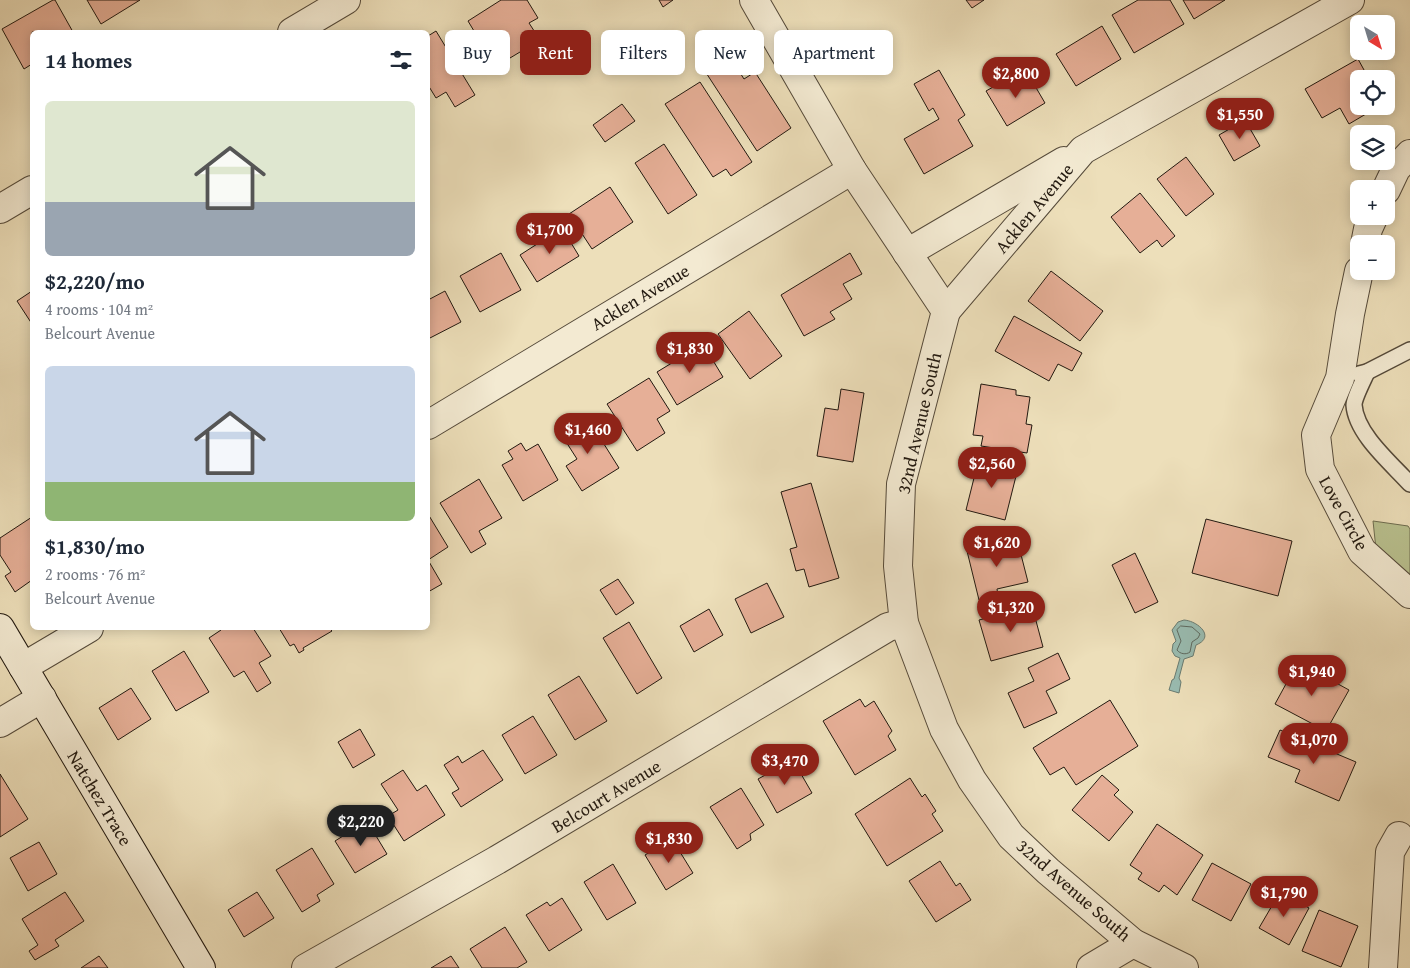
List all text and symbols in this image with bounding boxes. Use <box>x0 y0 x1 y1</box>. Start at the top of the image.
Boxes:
north arrow <box>1350 15 1395 60</box>
map controls <box>1350 15 1395 280</box>
chip: Buy <box>445 30 510 75</box>
chip: Rent <box>520 30 591 75</box>
chip: Filters <box>601 30 685 75</box>
chip: New <box>695 30 764 75</box>
chip: Apartment <box>774 30 893 75</box>
text: 14 homes <box>45 45 132 76</box>
icon: filters <box>387 46 415 74</box>
pin: $2,800 <box>975 56 1057 99</box>
text: $2,800 <box>993 61 1039 85</box>
button: locate <box>1350 70 1395 115</box>
pin: $1,550 <box>1199 98 1281 140</box>
text: $1,550 <box>1217 102 1263 126</box>
button: layers <box>1350 125 1395 170</box>
icon: home <box>185 133 275 223</box>
street label: Acklen Avenue <box>988 157 1080 259</box>
button: + <box>1350 180 1395 225</box>
pin: $1,700 <box>509 212 591 255</box>
text: $1,700 <box>527 217 573 241</box>
button: − <box>1350 235 1395 280</box>
street label: Acklen Avenue <box>586 257 694 337</box>
text: $2,220/mo <box>45 266 145 297</box>
text: 4 rooms · 104 m² <box>45 297 153 321</box>
text: Belcourt Avenue <box>45 321 155 345</box>
pin: $1,830 <box>649 332 731 374</box>
text: $1,830 <box>667 336 713 360</box>
street label: 32nd Avenue South <box>890 350 948 496</box>
icon: home <box>185 398 275 488</box>
pin: $1,460 <box>547 412 629 455</box>
text: $1,460 <box>565 417 611 441</box>
pin: $2,560 <box>951 446 1033 489</box>
text: $2,560 <box>969 451 1015 475</box>
street label: Love Circle <box>1312 471 1376 555</box>
pin: $1,620 <box>956 526 1038 568</box>
text: $1,620 <box>974 530 1020 554</box>
text: $1,830/mo <box>45 531 145 562</box>
text: 2 rooms · 76 m² <box>45 562 145 586</box>
text: Belcourt Avenue <box>45 586 155 610</box>
pin: $1,320 <box>970 590 1052 633</box>
text: $1,320 <box>988 595 1034 619</box>
pin: $1,940 <box>1271 654 1353 697</box>
text: $1,940 <box>1289 659 1335 683</box>
pin: $1,070 <box>1273 722 1355 765</box>
text: $1,070 <box>1291 727 1337 751</box>
pin: $3,470 <box>744 744 826 786</box>
street label: Natchez Trace <box>61 745 139 851</box>
text: $3,470 <box>762 748 808 772</box>
street label: Belcourt Avenue <box>546 753 666 839</box>
pin: $2,220 <box>320 804 402 847</box>
text: $2,220 <box>338 809 384 833</box>
pin: $1,830 <box>628 822 710 864</box>
text: $1,830 <box>646 826 692 850</box>
street label: 32nd Avenue South <box>1011 832 1137 948</box>
pin: $1,790 <box>1243 876 1325 918</box>
text: $1,790 <box>1261 880 1307 904</box>

